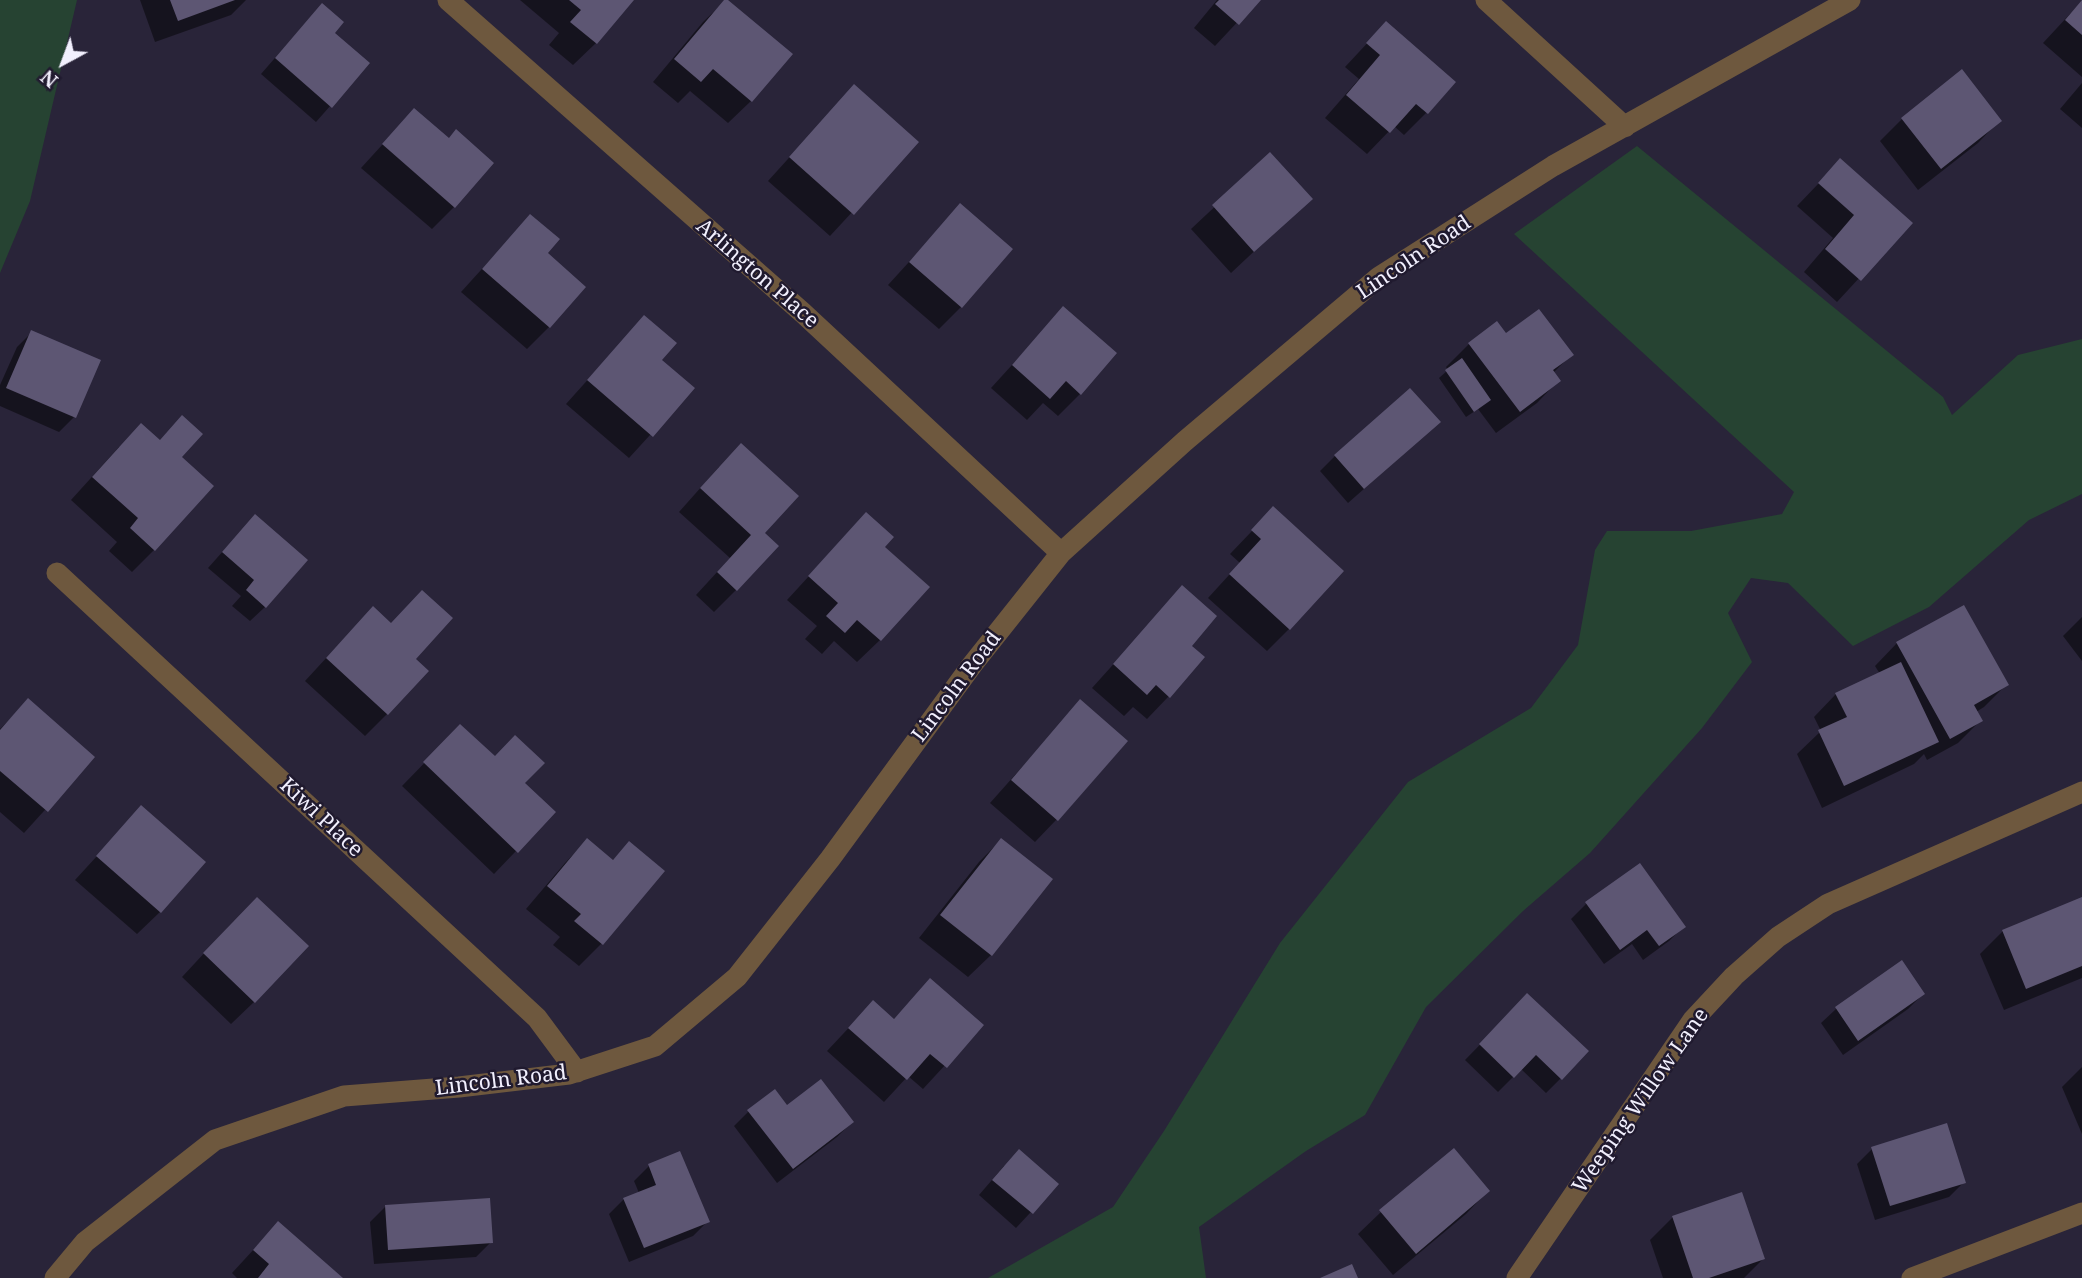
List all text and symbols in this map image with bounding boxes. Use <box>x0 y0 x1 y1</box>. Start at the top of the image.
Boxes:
north arrow <box>28 28 98 98</box>
text: N <box>35 64 63 94</box>
street label: Lincoln Road <box>1352 211 1476 305</box>
street label: Arlington Place <box>691 214 823 334</box>
street label: Lincoln Road <box>907 627 1007 747</box>
street label: Kiwi Place <box>274 773 368 863</box>
street label: Weeping Willow Lane <box>1568 1004 1714 1198</box>
street label: Lincoln Road <box>434 1060 568 1102</box>

